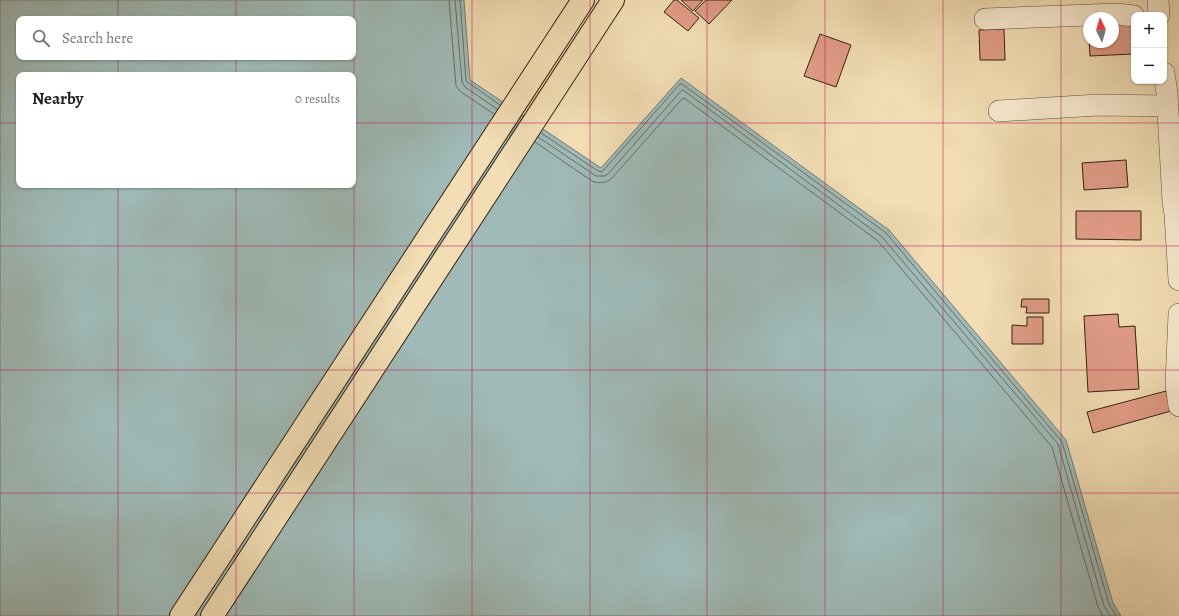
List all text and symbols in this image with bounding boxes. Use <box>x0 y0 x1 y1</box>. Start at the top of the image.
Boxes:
north arrow <box>1083 12 1119 48</box>
map controls <box>1131 12 1167 84</box>
button: + <box>1131 12 1167 48</box>
search box <box>16 16 356 60</box>
icon: search <box>30 27 52 49</box>
text: Search here <box>62 28 133 48</box>
button: − <box>1131 48 1167 84</box>
text: Nearby <box>32 87 83 110</box>
text: 0 results <box>295 90 340 107</box>

